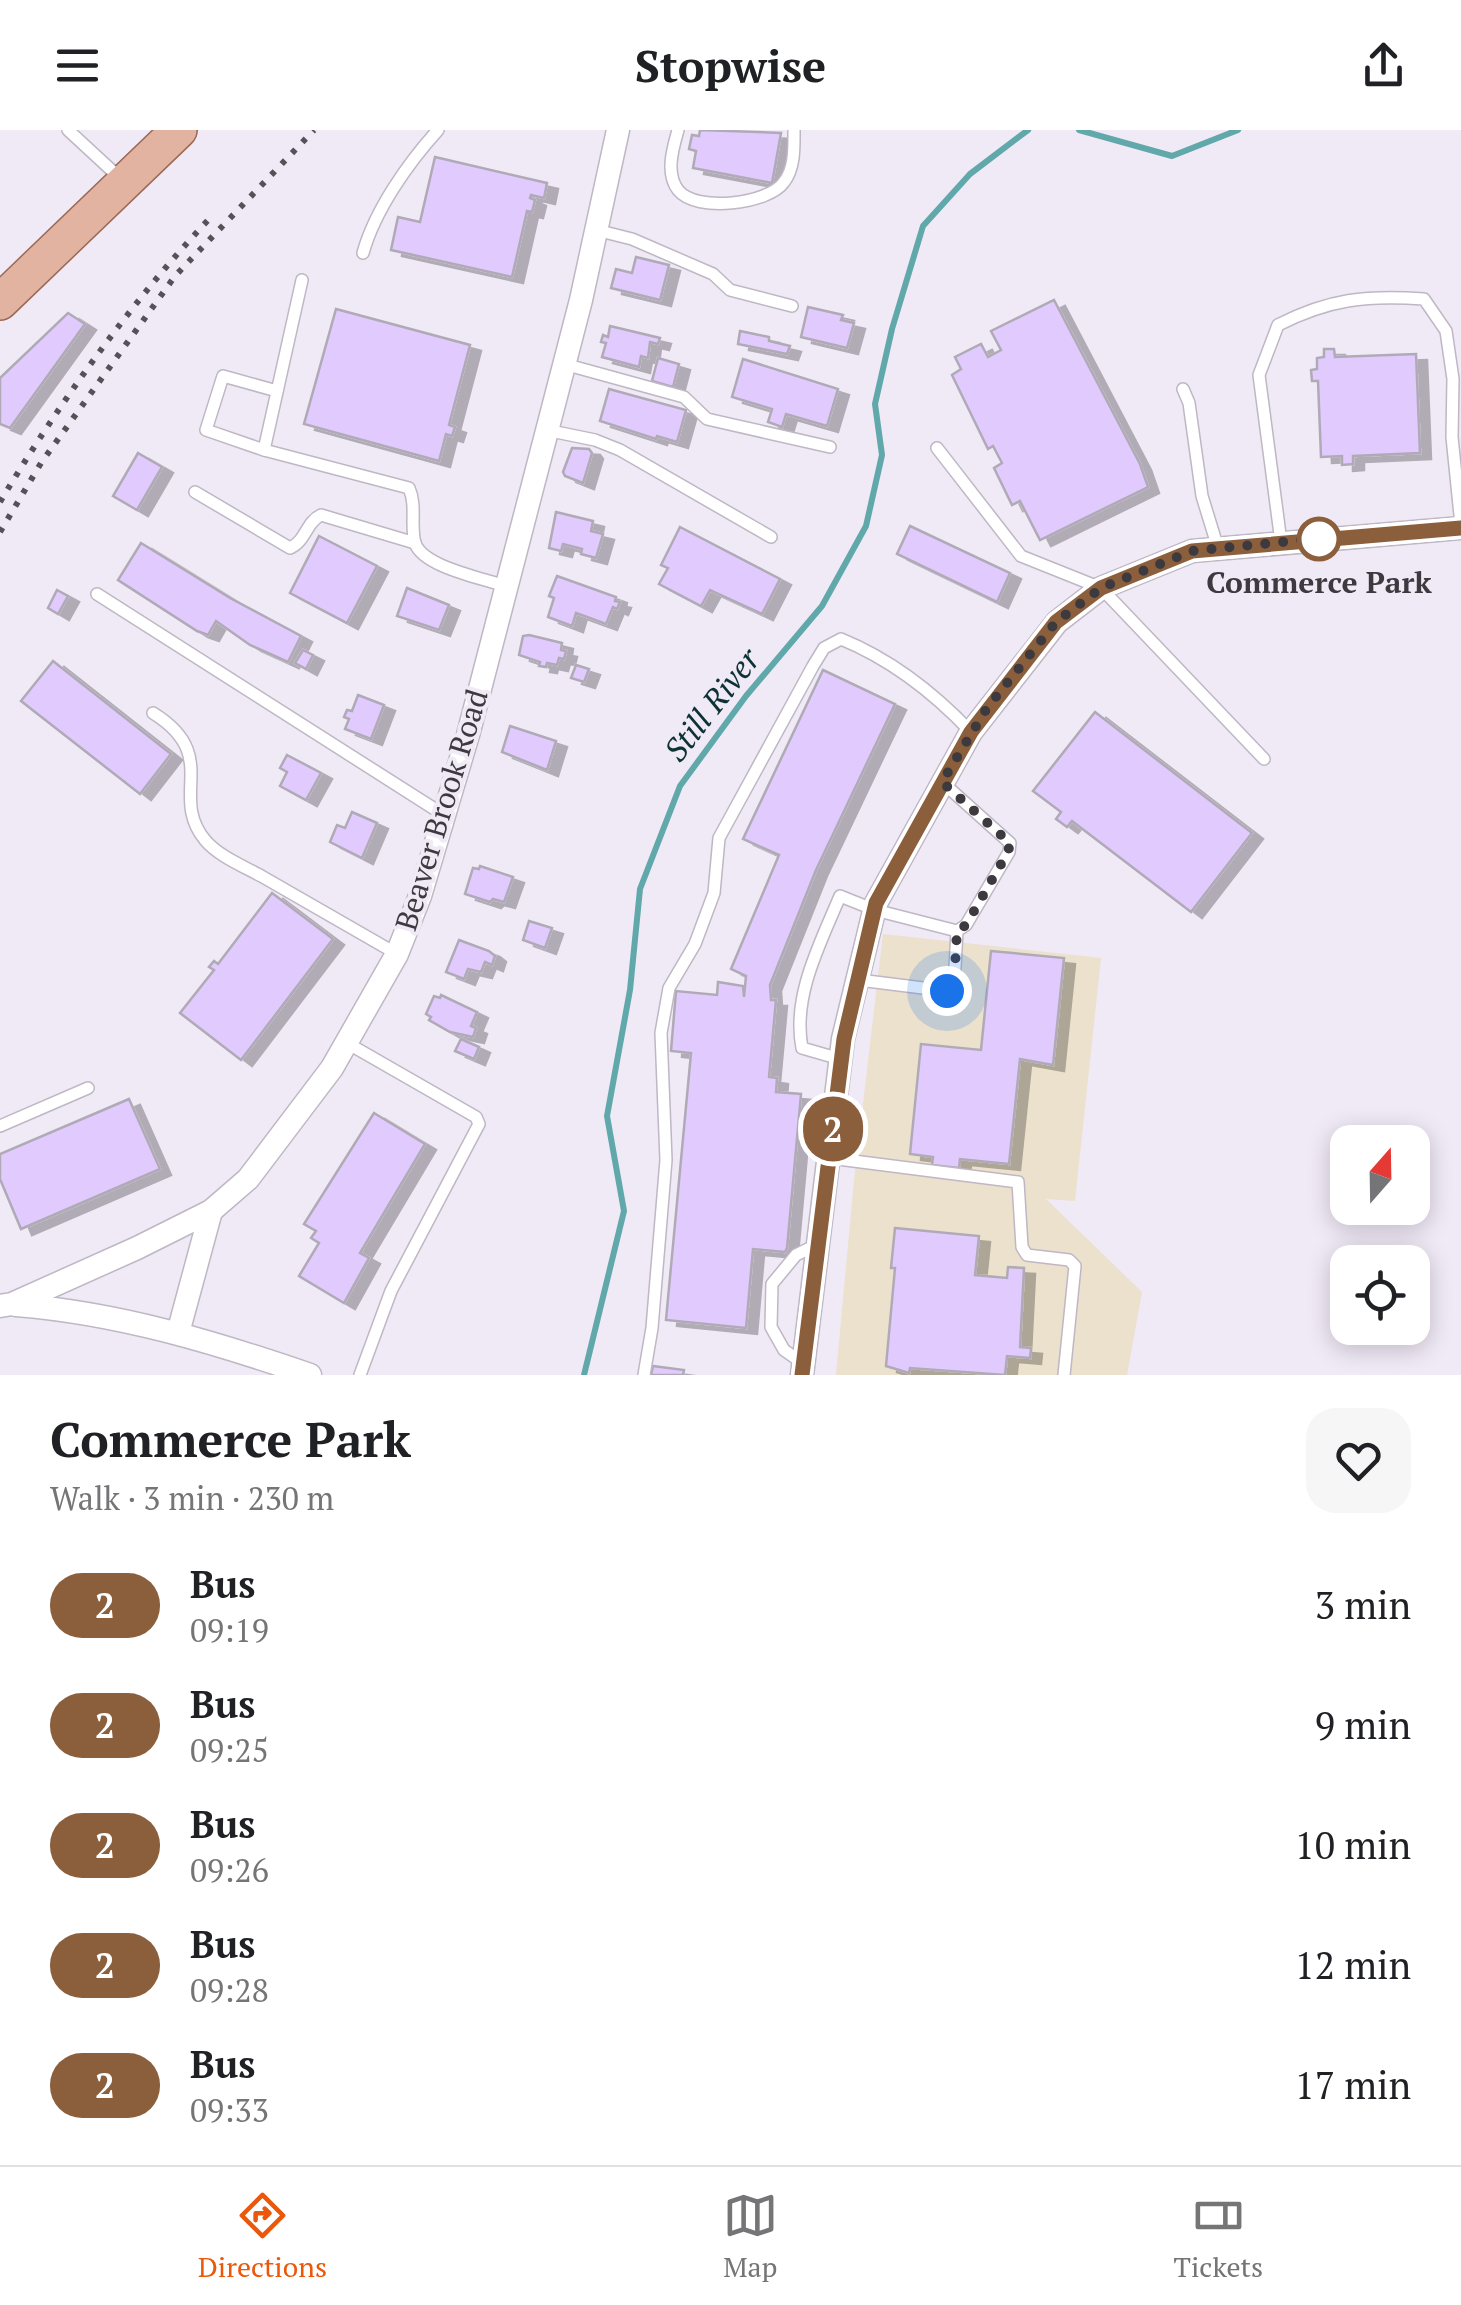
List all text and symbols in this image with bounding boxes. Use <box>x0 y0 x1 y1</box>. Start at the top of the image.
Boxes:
text: Stopwise <box>635 35 826 95</box>
icon: menu <box>50 38 105 93</box>
icon: share <box>1356 38 1411 93</box>
marker: Commerce Park <box>1298 518 1340 560</box>
place label: Commerce Park <box>1206 562 1432 602</box>
water label: Still River <box>654 638 769 769</box>
street label: Beaver Brook Road <box>385 684 497 935</box>
your location <box>922 966 972 1016</box>
line badge: 2 <box>800 1096 866 1162</box>
text: 2 <box>823 1106 843 1152</box>
north arrow <box>1330 1125 1430 1225</box>
map controls <box>1330 1125 1430 1345</box>
button: locate <box>1330 1245 1430 1345</box>
text: Commerce Park <box>50 1407 411 1471</box>
button: heart <box>1306 1408 1411 1513</box>
text: Walk · 3 min · 230 m <box>50 1477 334 1519</box>
text: Bus <box>190 1559 255 1609</box>
text: 3 min <box>1315 1580 1411 1630</box>
text: 2 <box>95 1582 115 1628</box>
text: 09:19 <box>190 1609 269 1651</box>
text: Bus <box>190 1679 255 1729</box>
text: 9 min <box>1315 1700 1411 1750</box>
text: 2 <box>95 1702 115 1748</box>
text: 09:25 <box>190 1729 269 1771</box>
text: Bus <box>190 1799 255 1849</box>
text: 10 min <box>1294 1820 1411 1870</box>
text: 2 <box>95 1822 115 1868</box>
text: 09:26 <box>190 1849 269 1891</box>
text: Bus <box>190 1919 255 1969</box>
text: 12 min <box>1294 1940 1411 1990</box>
text: 2 <box>95 1942 115 1988</box>
text: 09:28 <box>190 1969 269 2011</box>
text: Bus <box>190 2039 255 2089</box>
text: 17 min <box>1294 2060 1411 2110</box>
text: 2 <box>95 2062 115 2108</box>
text: 09:33 <box>190 2089 269 2131</box>
tab: Directions <box>198 2188 327 2285</box>
tab: Map <box>723 2188 778 2285</box>
tab: Tickets <box>1174 2188 1263 2285</box>

